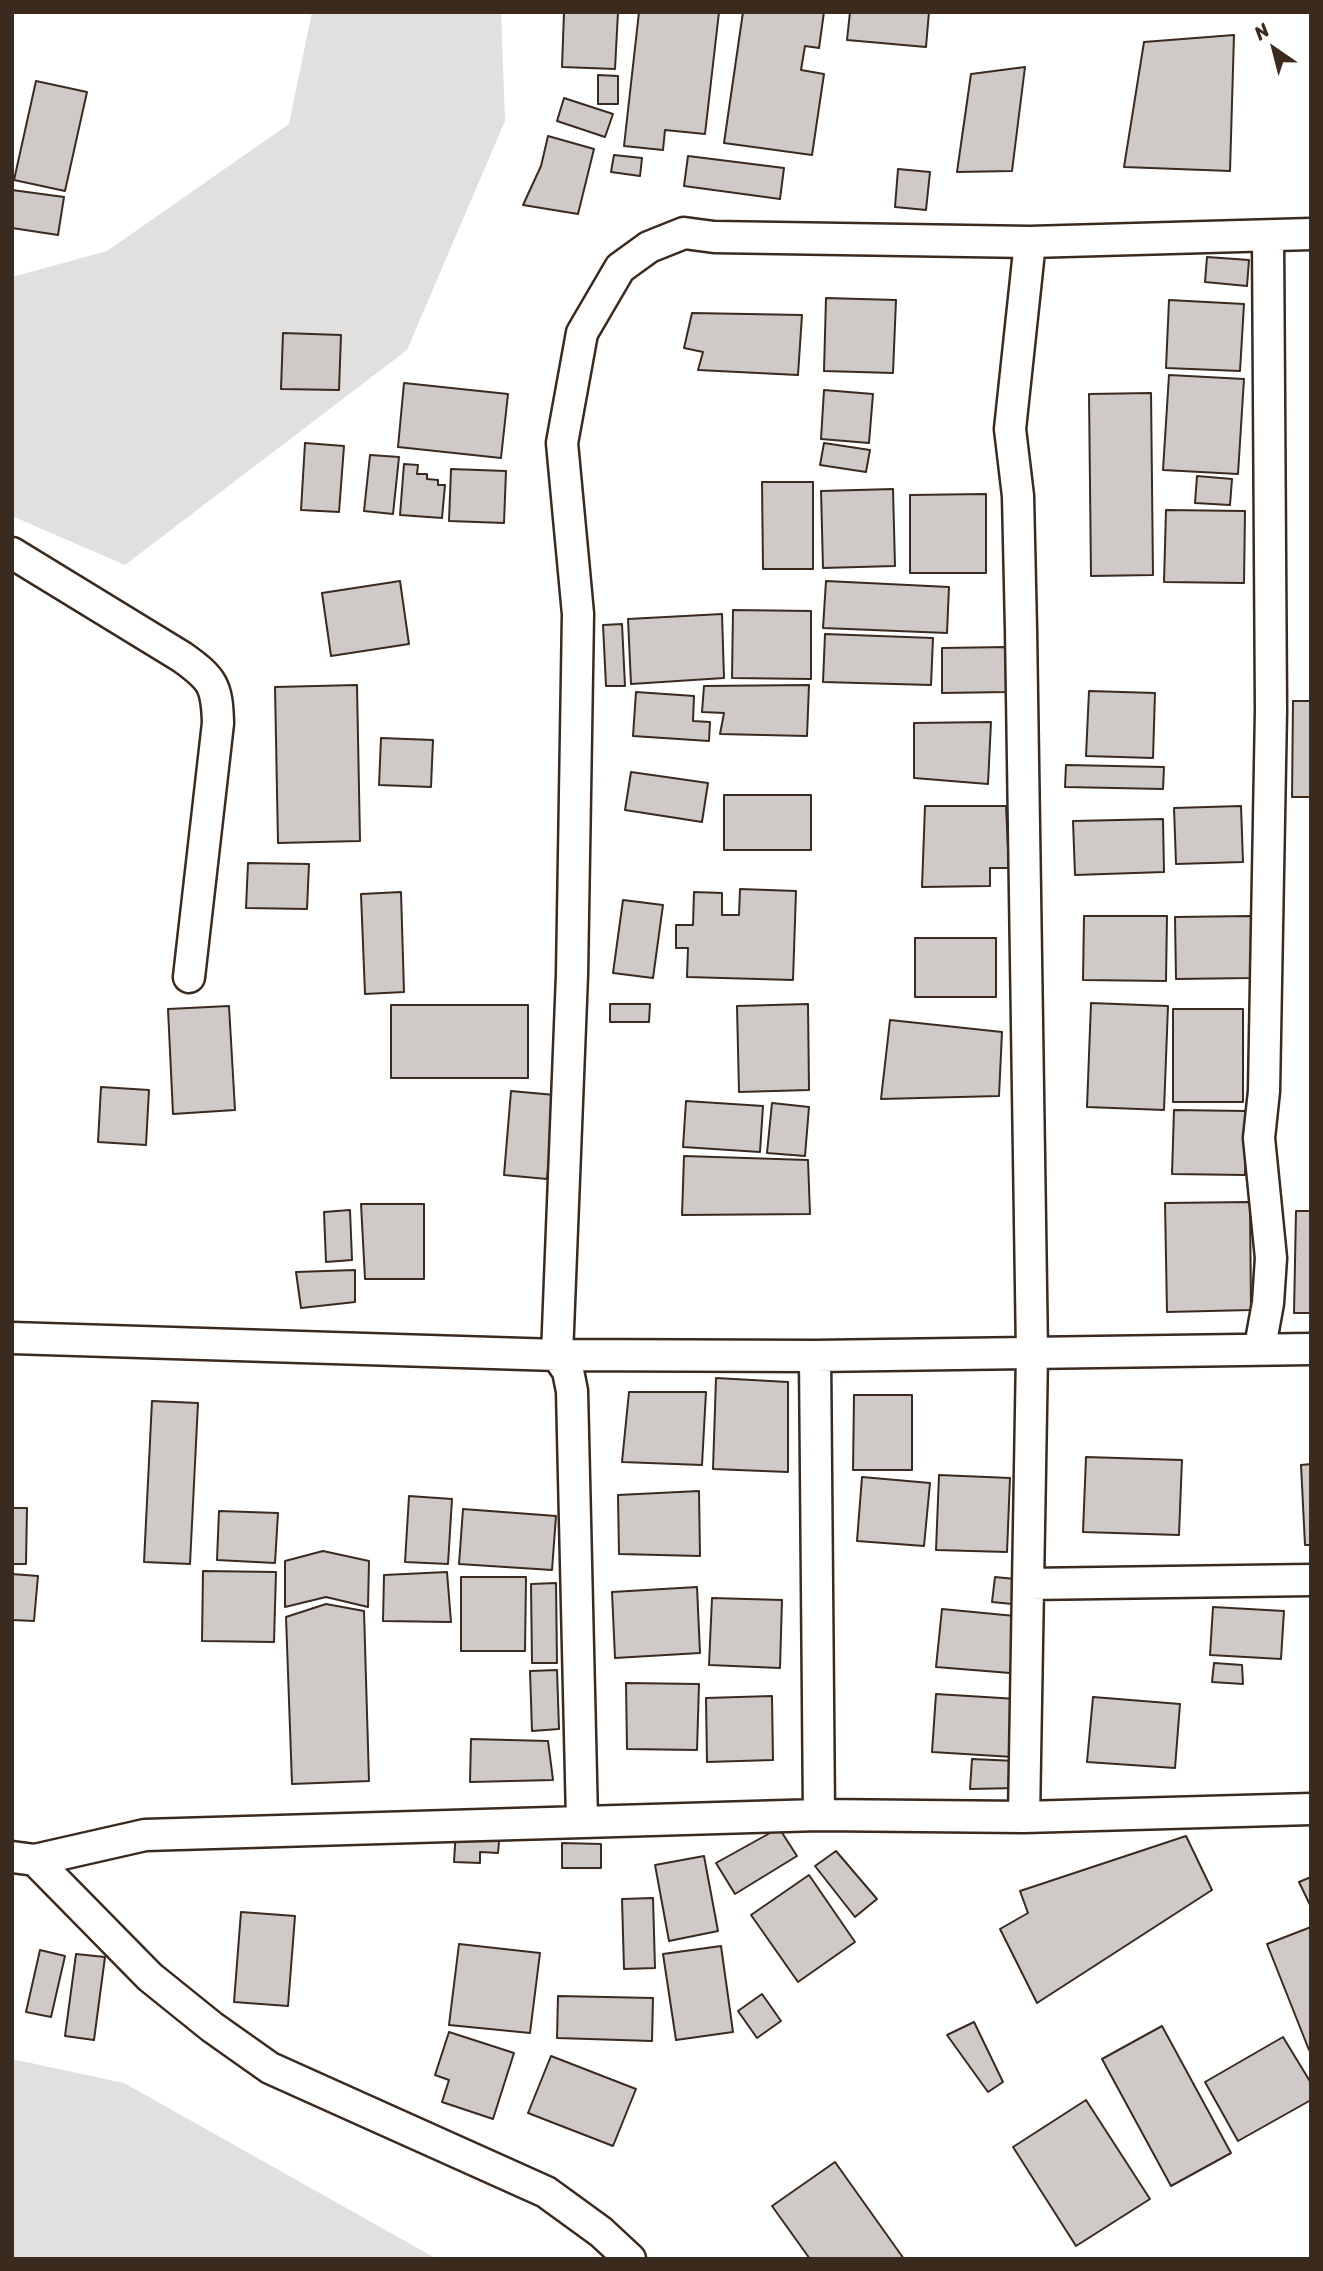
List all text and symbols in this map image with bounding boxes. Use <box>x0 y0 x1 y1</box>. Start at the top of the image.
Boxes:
north arrow <box>1239 14 1309 84</box>
text: N <box>1247 14 1277 49</box>

